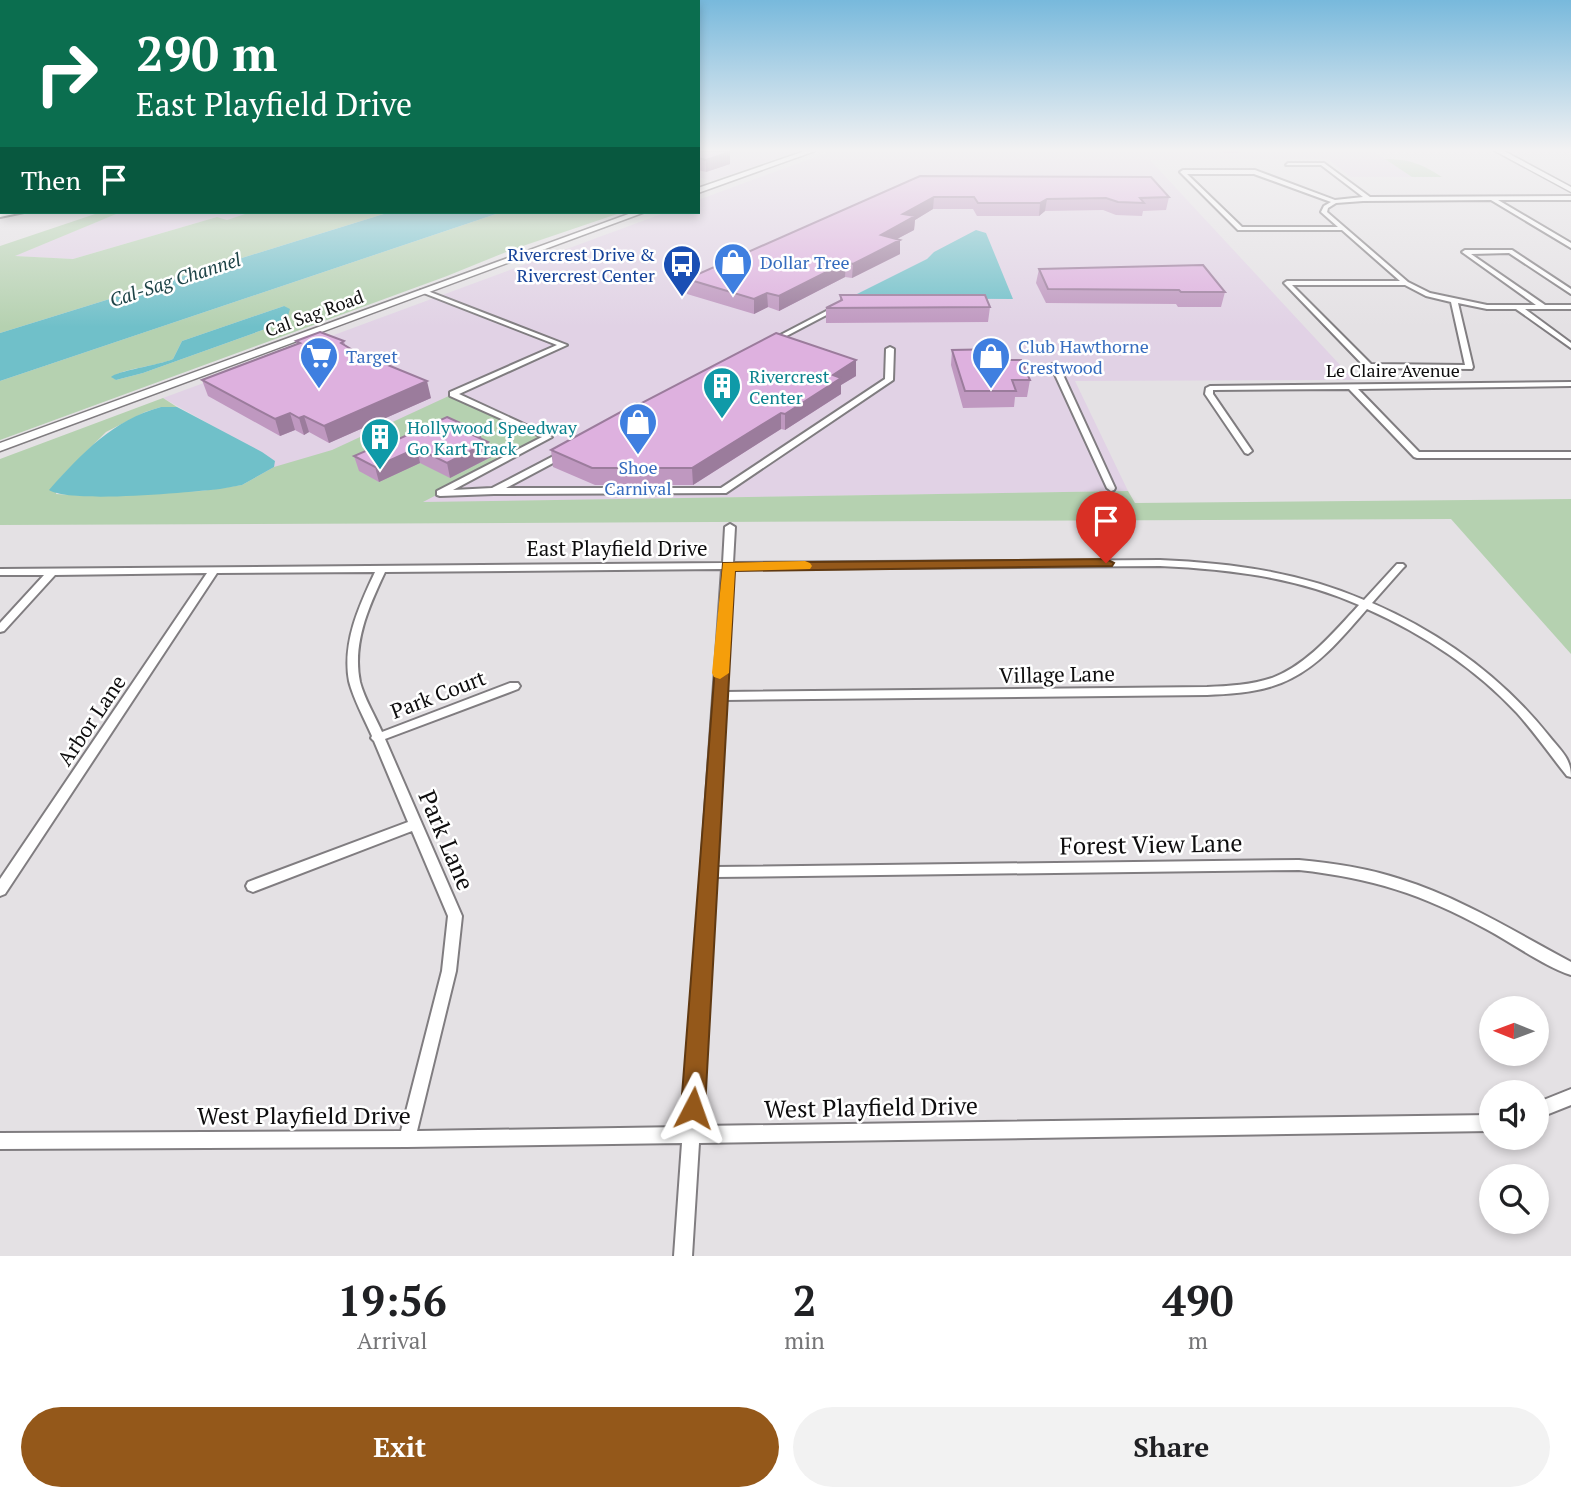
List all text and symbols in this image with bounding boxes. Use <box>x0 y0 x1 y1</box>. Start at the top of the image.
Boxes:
text: 290 m <box>136 20 278 85</box>
icon: right <box>21 28 112 119</box>
text: East Playfield Drive <box>136 83 412 125</box>
icon: arrive <box>95 161 133 199</box>
text: Then <box>21 163 81 197</box>
shop icon: Dollar Tree <box>712 241 754 296</box>
place label: Rivercrest Drive & Rivercrest Center <box>507 242 655 287</box>
bus stop icon: Rivercrest Drive & Rivercrest Center <box>661 243 703 298</box>
water label: Cal-Sag Channel <box>106 246 245 312</box>
place label: Dollar Tree <box>760 250 850 274</box>
street label: Cal Sag Road <box>261 284 367 342</box>
place label: Club Hawthorne Crestwood <box>1018 334 1149 379</box>
supermarket icon: Target <box>298 335 340 390</box>
shop icon: Club Hawthorne Crestwood <box>970 335 1012 390</box>
place label: Target <box>346 344 398 368</box>
street label: Le Claire Avenue <box>1326 358 1460 382</box>
place label: Rivercrest Center <box>749 364 830 409</box>
building icon: Rivercrest Center <box>701 365 743 420</box>
shop icon: Shoe Carnival <box>617 401 659 456</box>
place label: Hollywood Speedway Go Kart Track <box>407 415 578 460</box>
building icon: Hollywood Speedway Go Kart Track <box>359 416 401 471</box>
place label: Shoe Carnival <box>604 455 672 500</box>
pin <box>1076 491 1136 563</box>
icon: arrive <box>1087 502 1125 540</box>
street label: East Playfield Drive <box>526 534 708 562</box>
street label: Village Lane <box>999 659 1115 689</box>
street label: Park Court <box>386 663 490 725</box>
street label: Arbor Lane <box>50 669 132 771</box>
street label: Park Lane <box>412 785 482 895</box>
street label: Forest View Lane <box>1059 826 1243 862</box>
north arrow <box>1479 996 1549 1066</box>
map controls <box>1479 996 1549 1234</box>
position arrow <box>656 1071 730 1145</box>
button: sound <box>1479 1080 1549 1150</box>
street label: West Playfield Drive <box>764 1089 978 1125</box>
street label: West Playfield Drive <box>197 1099 411 1131</box>
button: search <box>1479 1164 1549 1234</box>
text: 19:56 <box>338 1272 447 1328</box>
text: 2 <box>793 1272 816 1328</box>
text: 490 <box>1162 1272 1233 1328</box>
text: Arrival <box>357 1325 427 1356</box>
text: min <box>784 1325 825 1356</box>
text: m <box>1188 1325 1208 1356</box>
button: Exit <box>21 1407 779 1487</box>
button: Share <box>793 1407 1550 1487</box>

